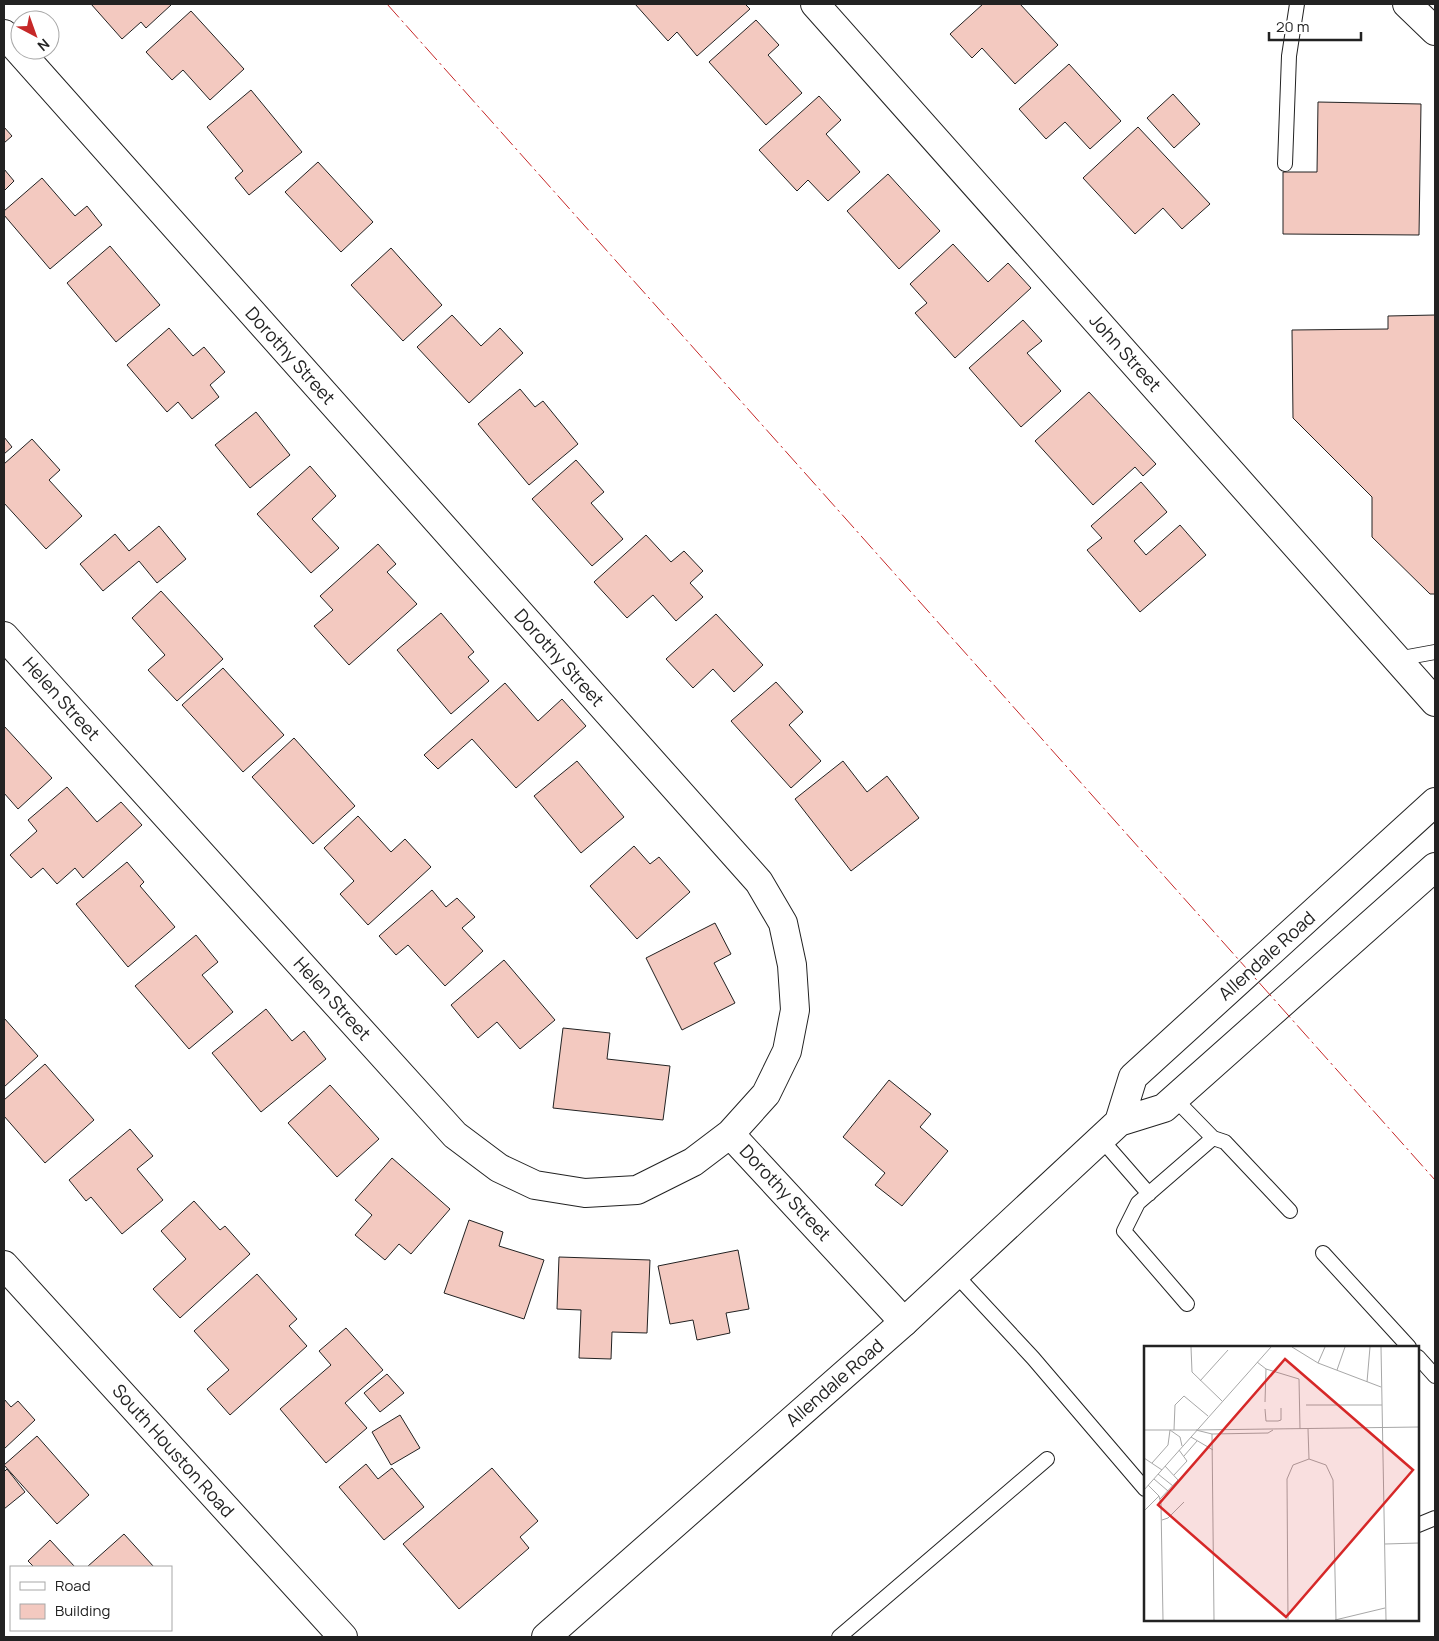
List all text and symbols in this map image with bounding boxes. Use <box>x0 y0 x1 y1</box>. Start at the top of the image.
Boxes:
north arrow <box>10 10 60 60</box>
scale bar <box>1269 10 1362 42</box>
text: 20 m <box>1276 16 1309 37</box>
text: N <box>34 35 54 56</box>
street label: Dorothy Street <box>240 301 341 409</box>
street label: John Street <box>1084 308 1167 396</box>
street label: Dorothy Street <box>509 603 610 711</box>
street label: Helen Street <box>18 651 106 745</box>
street label: Allendale Road <box>1213 905 1320 1005</box>
street label: Helen Street <box>289 951 377 1045</box>
street label: Dorothy Street <box>735 1139 837 1246</box>
street label: Allendale Road <box>780 1333 888 1431</box>
inset map <box>1144 1346 1419 1621</box>
street label: South Houston Road <box>107 1379 240 1522</box>
legend <box>10 1566 172 1631</box>
text: Road <box>55 1575 91 1596</box>
text: Building <box>55 1600 110 1621</box>

